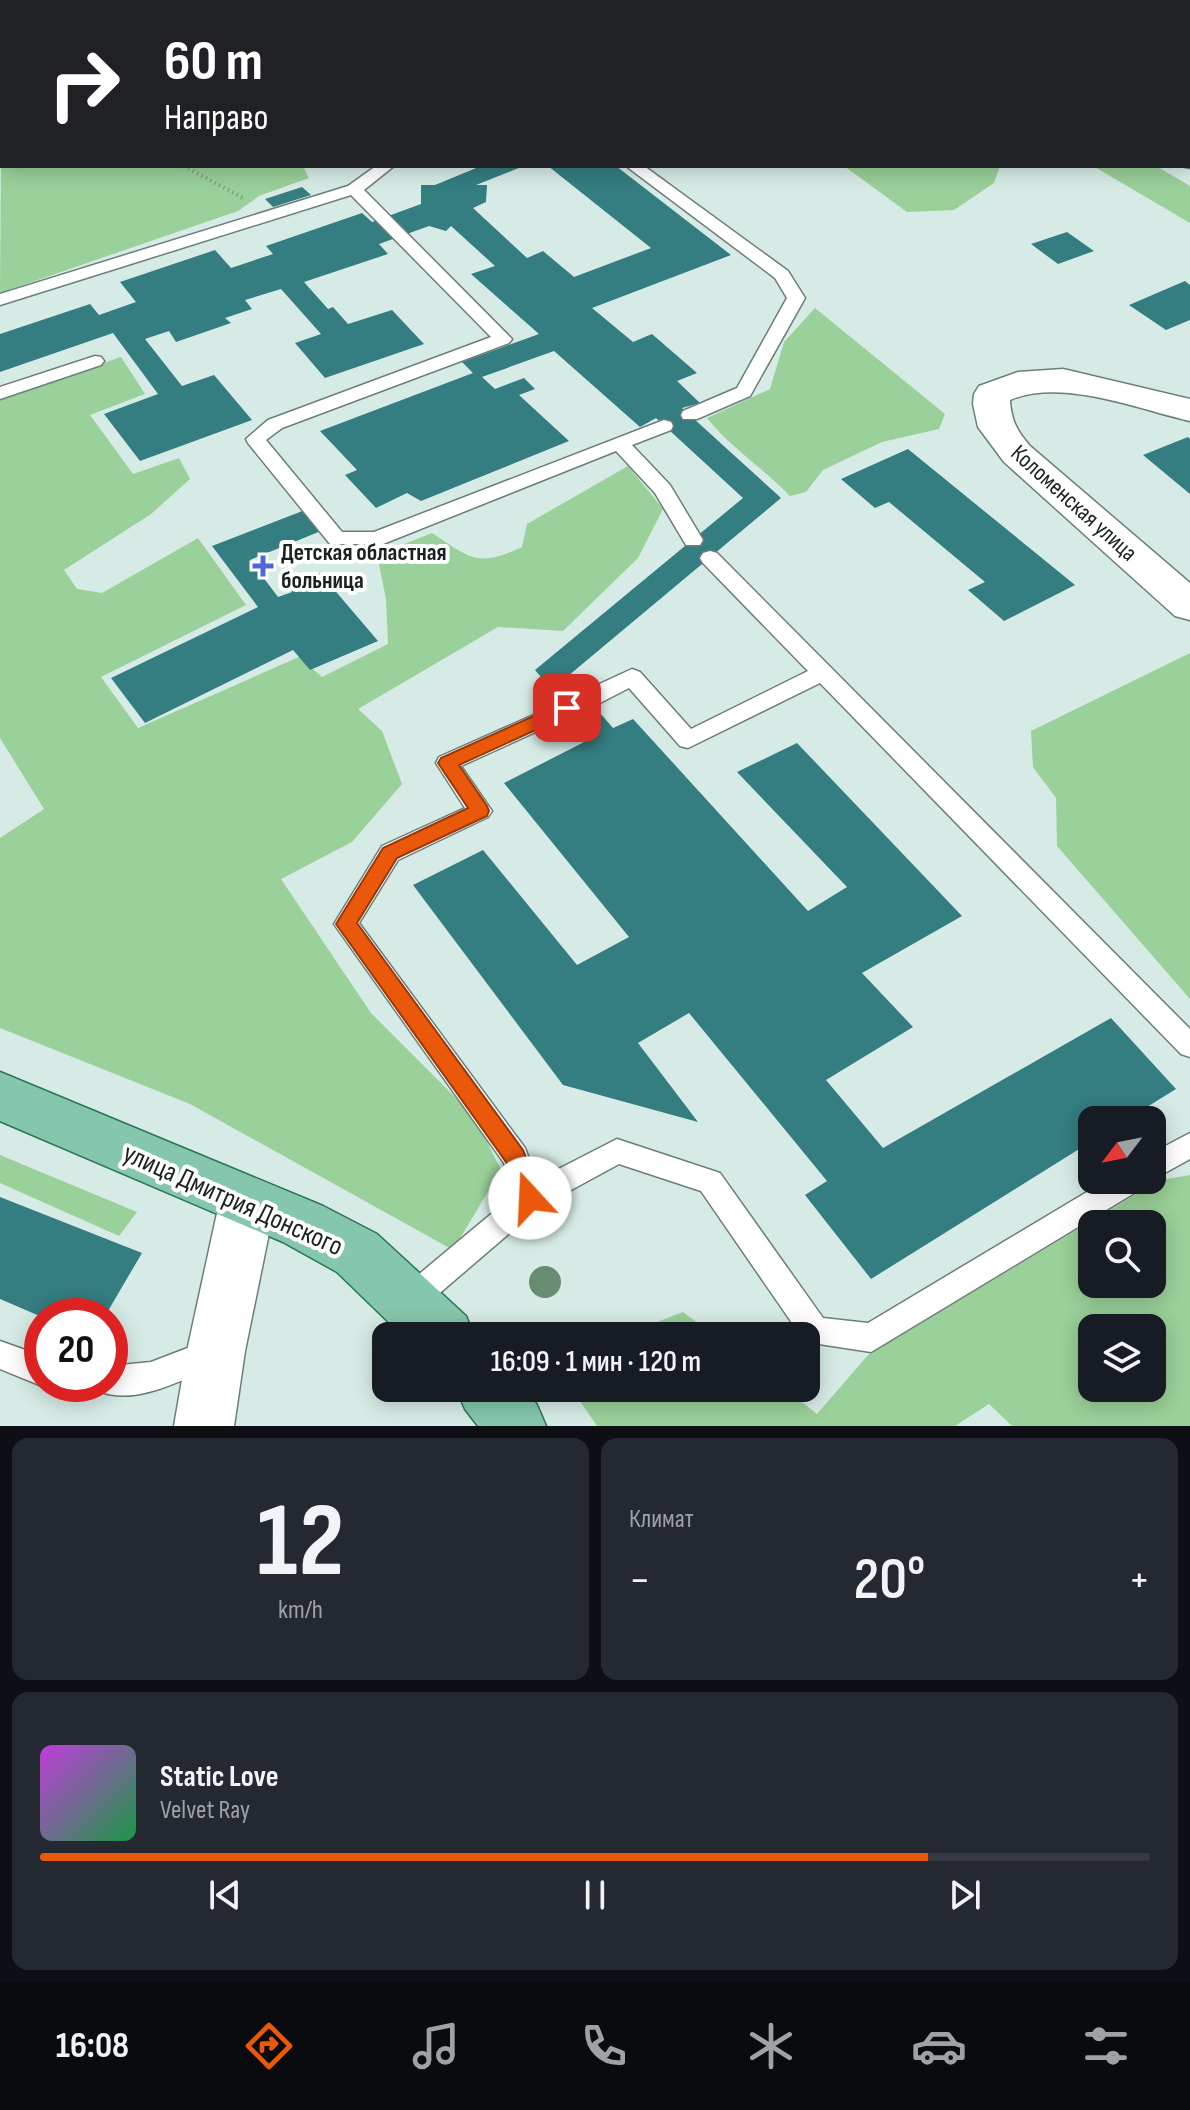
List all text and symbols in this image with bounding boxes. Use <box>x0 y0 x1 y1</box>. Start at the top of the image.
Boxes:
text: 60 m <box>164 29 263 96</box>
icon: right <box>32 32 136 136</box>
text: Направо <box>164 97 268 140</box>
street label: Коломенская улица <box>1005 439 1143 567</box>
place label: Детская областная больница <box>281 538 447 595</box>
marker: Детская областная больница <box>252 555 274 577</box>
pin <box>533 674 601 742</box>
icon: arrive <box>545 686 589 730</box>
north arrow <box>1078 1106 1166 1194</box>
map controls <box>1078 1106 1166 1402</box>
street label: улица Дмитрия Донского <box>118 1137 348 1263</box>
position arrow <box>488 1156 572 1240</box>
button: search <box>1078 1210 1166 1298</box>
speed limit sign: 20 <box>24 1298 128 1402</box>
button: layers <box>1078 1314 1166 1402</box>
text: 16:09 · 1 мин · 120 m <box>491 1344 701 1380</box>
text: 12 <box>257 1480 344 1605</box>
text: Климат <box>629 1504 693 1535</box>
text: 20° <box>854 1544 925 1616</box>
text: − <box>629 1554 651 1607</box>
text: + <box>1128 1554 1150 1607</box>
text: km/h <box>278 1595 323 1626</box>
text: Static Love <box>160 1759 279 1795</box>
text: Velvet Ray <box>160 1795 250 1826</box>
icon: previous <box>203 1873 247 1917</box>
icon: pause <box>573 1873 617 1917</box>
icon: next <box>943 1873 987 1917</box>
icon: directions <box>241 2018 297 2074</box>
icon: music <box>408 2018 464 2074</box>
icon: phone <box>576 2018 632 2074</box>
icon: climate <box>743 2018 799 2074</box>
icon: car <box>911 2018 967 2074</box>
icon: filters <box>1078 2018 1134 2074</box>
text: 16:08 <box>56 2025 129 2068</box>

